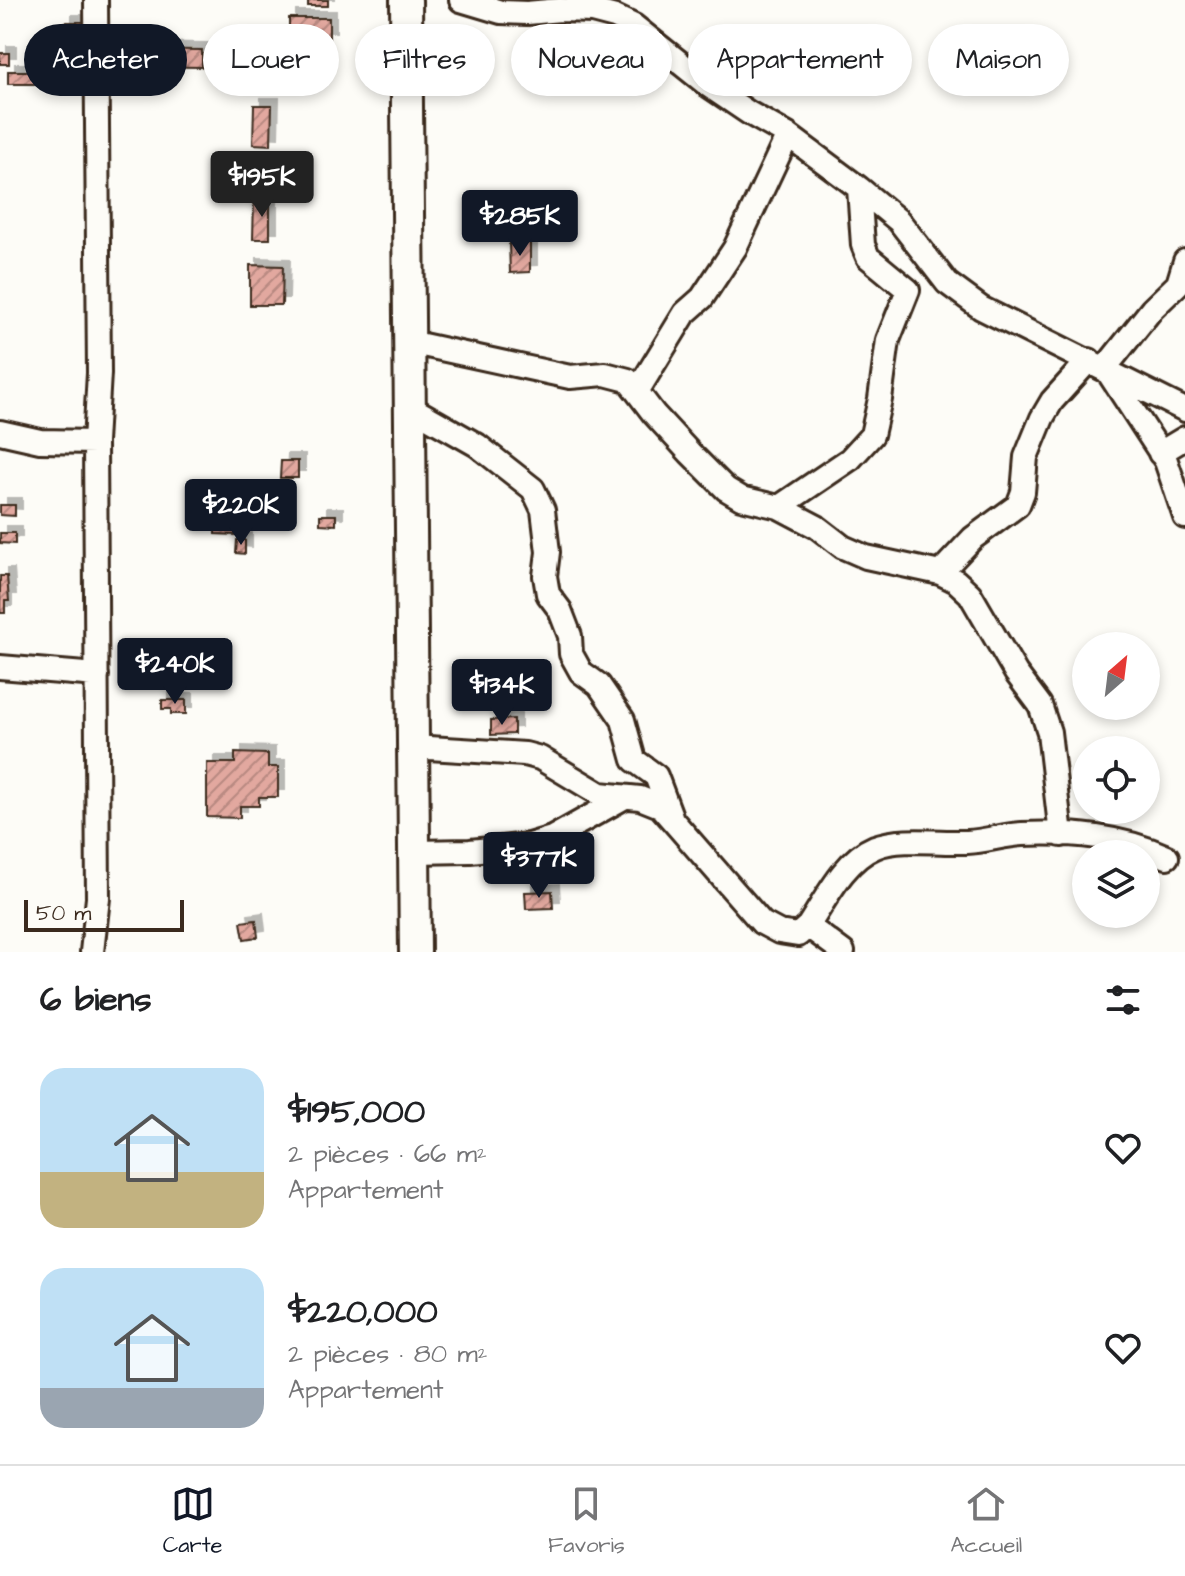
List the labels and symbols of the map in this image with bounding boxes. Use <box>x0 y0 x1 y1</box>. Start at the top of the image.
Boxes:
pin: $195K <box>206 151 318 219</box>
pin: $285K <box>464 190 576 258</box>
pin: $220K <box>185 479 297 547</box>
north arrow <box>1072 632 1160 720</box>
pin: $240K <box>119 638 231 706</box>
pin: $134K <box>446 659 558 727</box>
pin: $377K <box>483 832 595 900</box>
scale bar <box>24 896 184 932</box>

